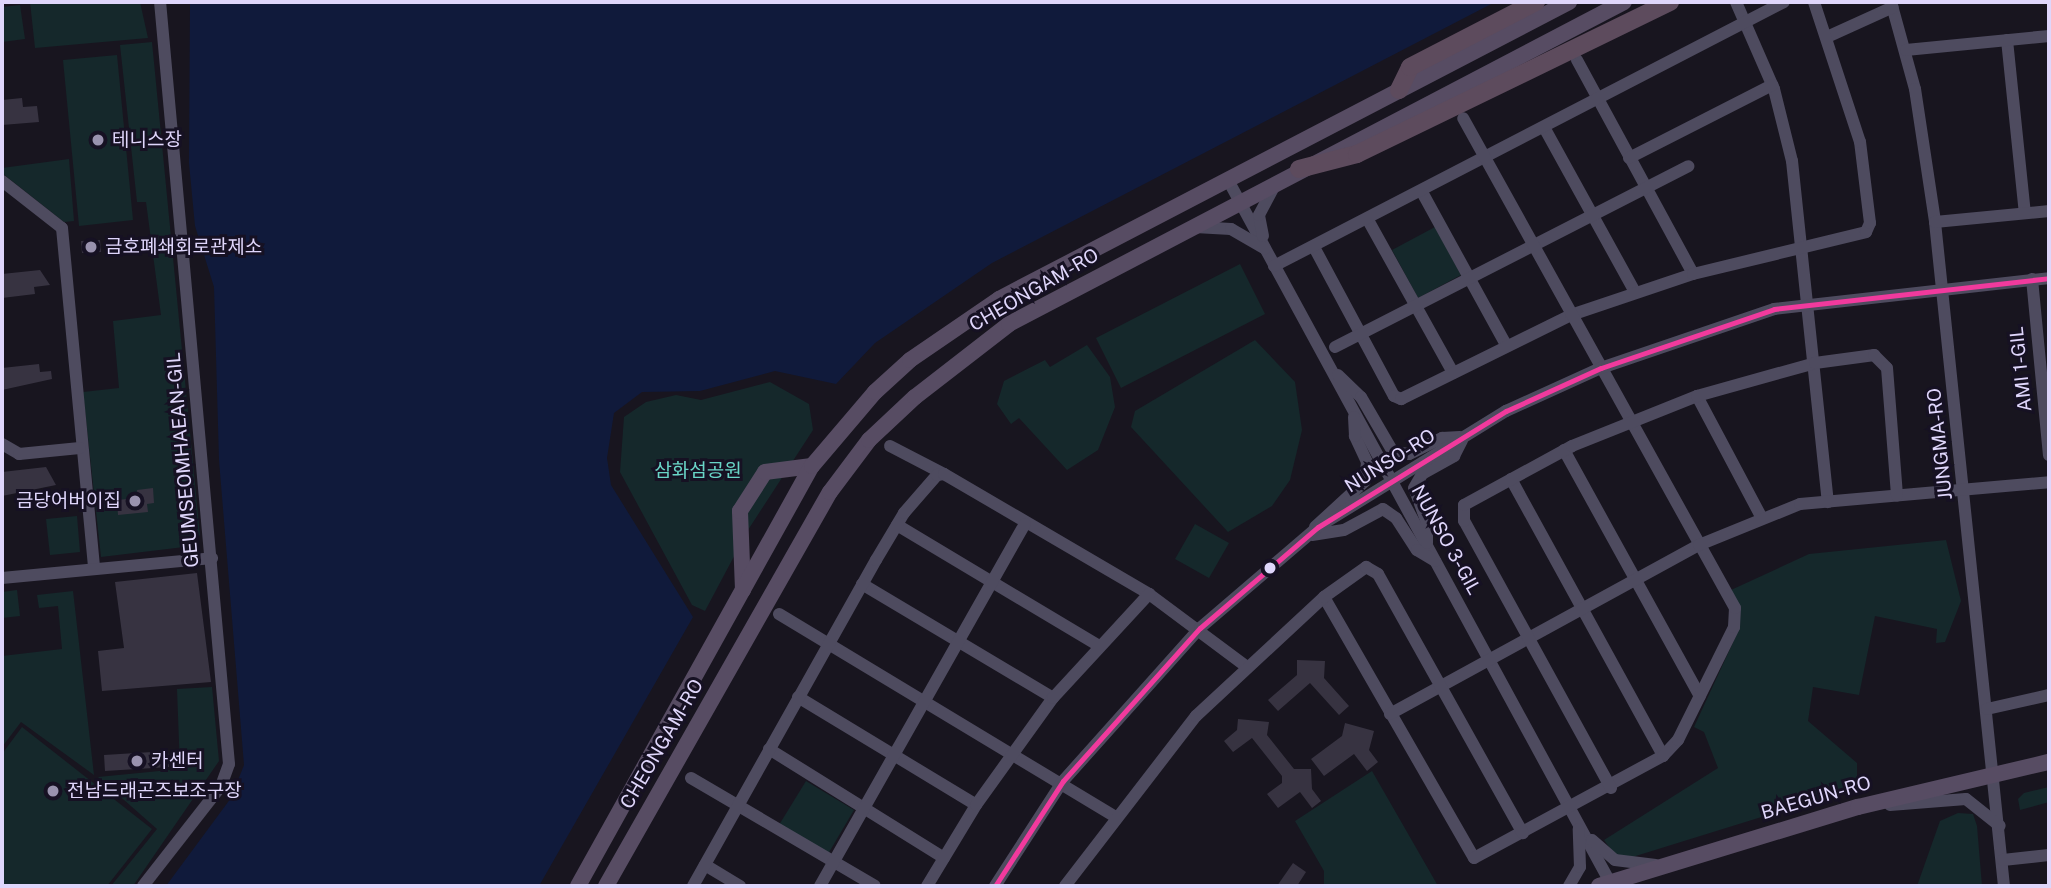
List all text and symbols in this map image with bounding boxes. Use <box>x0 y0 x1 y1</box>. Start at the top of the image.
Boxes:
place label: 테니스장 <box>112 129 182 151</box>
marker: 테니스장 <box>90 132 106 148</box>
place label: 금호폐쇄회로관제소 <box>105 236 262 258</box>
marker: 금호폐쇄회로관제소 <box>83 239 99 255</box>
street label: CHEONGAM-RO <box>965 244 1103 336</box>
street label: AMI 1-GIL <box>2005 325 2037 413</box>
street label: GEUMSEOMHAEAN-GIL <box>162 351 204 569</box>
street label: JUNGMA-RO <box>1923 387 1957 501</box>
street label: NUNSO-RO <box>1341 424 1439 498</box>
park label: 삼화섬공원 <box>654 460 742 482</box>
street label: NUNSO 3-GIL <box>1406 481 1486 599</box>
place label: 금당어버이집 <box>16 490 121 512</box>
marker: 금당어버이집 <box>127 493 143 509</box>
unlabelled marker <box>1263 561 1277 575</box>
street label: CHEONGAM-RO <box>616 675 708 813</box>
place label: 카센터 <box>151 750 203 772</box>
marker: 카센터 <box>129 753 145 769</box>
street label: BAEGUN-RO <box>1758 771 1874 825</box>
place label: 전남드래곤즈보조구장 <box>67 780 242 802</box>
marker: 전남드래곤즈보조구장 <box>45 783 61 799</box>

